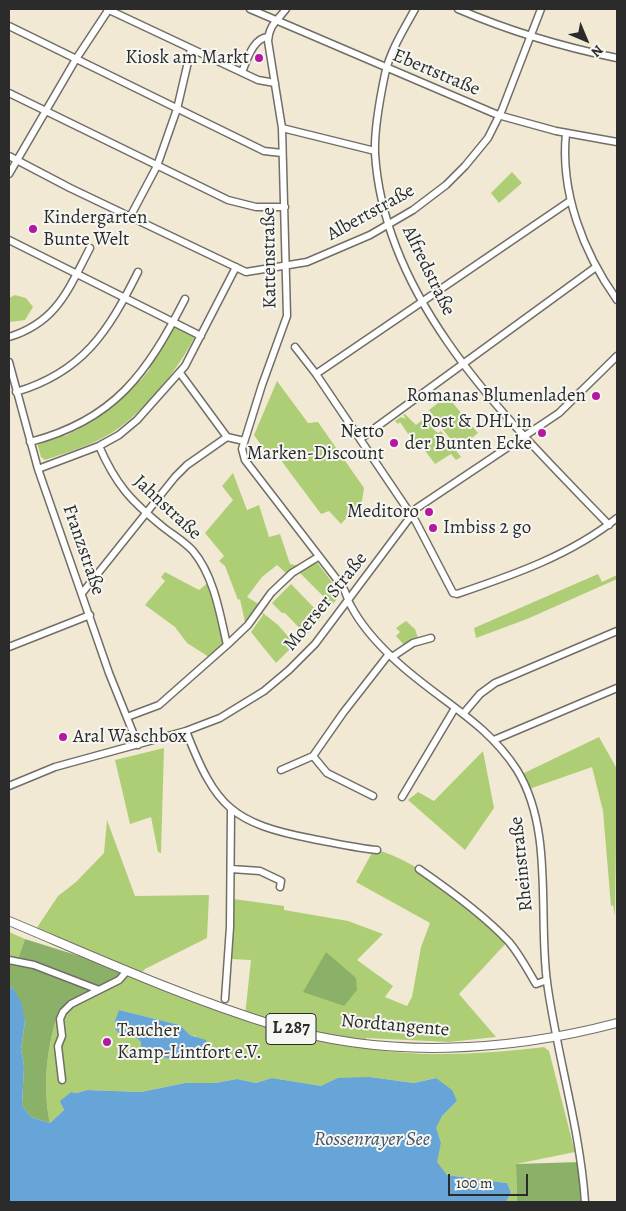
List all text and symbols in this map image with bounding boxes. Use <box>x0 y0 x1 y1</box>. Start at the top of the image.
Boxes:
north arrow <box>561 15 611 65</box>
text: N <box>587 41 607 61</box>
street label: Ebertstraße <box>389 44 483 102</box>
place label: Kiosk am Markt <box>125 47 249 69</box>
marker: Kiosk am Markt <box>253 52 265 64</box>
street label: Albertstraße <box>323 180 419 246</box>
place label: Kindergarten Bunte Welt <box>43 207 147 251</box>
street label: Kattenstraße <box>258 207 282 309</box>
street label: Alfredstraße <box>396 222 460 320</box>
marker: Kindergarten Bunte Welt <box>27 223 39 235</box>
place label: Romanas Blumenladen <box>407 385 586 407</box>
marker: Romanas Blumenladen <box>590 390 602 402</box>
place label: Post & DHL in der Bunten Ecke <box>405 411 532 455</box>
place label: Netto Marken-Discount <box>247 421 384 465</box>
marker: Post & DHL in der Bunten Ecke <box>536 427 548 439</box>
marker: Netto Marken-Discount <box>388 437 400 449</box>
street label: Jahnstraße <box>128 471 206 545</box>
place label: Meditoro <box>347 501 419 523</box>
street label: Franzstraße <box>57 502 109 598</box>
marker: Meditoro <box>423 506 435 518</box>
place label: Imbiss 2 go <box>443 517 531 539</box>
marker: Imbiss 2 go <box>427 522 439 534</box>
street label: Moerser Straße <box>279 548 373 656</box>
place label: Aral Waschbox <box>73 726 187 748</box>
marker: Aral Waschbox <box>57 731 69 743</box>
street label: Rheinstraße <box>506 815 538 913</box>
street label: Nordtangente <box>340 1010 450 1042</box>
road number: L 287 <box>266 1014 316 1044</box>
place label: Taucher Kamp-Lintfort e.V. <box>117 1020 262 1064</box>
marker: Taucher Kamp-Lintfort e.V. <box>101 1036 113 1048</box>
water label: Rossenrayer See <box>314 1128 430 1152</box>
scale bar <box>451 1164 531 1196</box>
text: 100 m <box>456 1173 493 1193</box>

